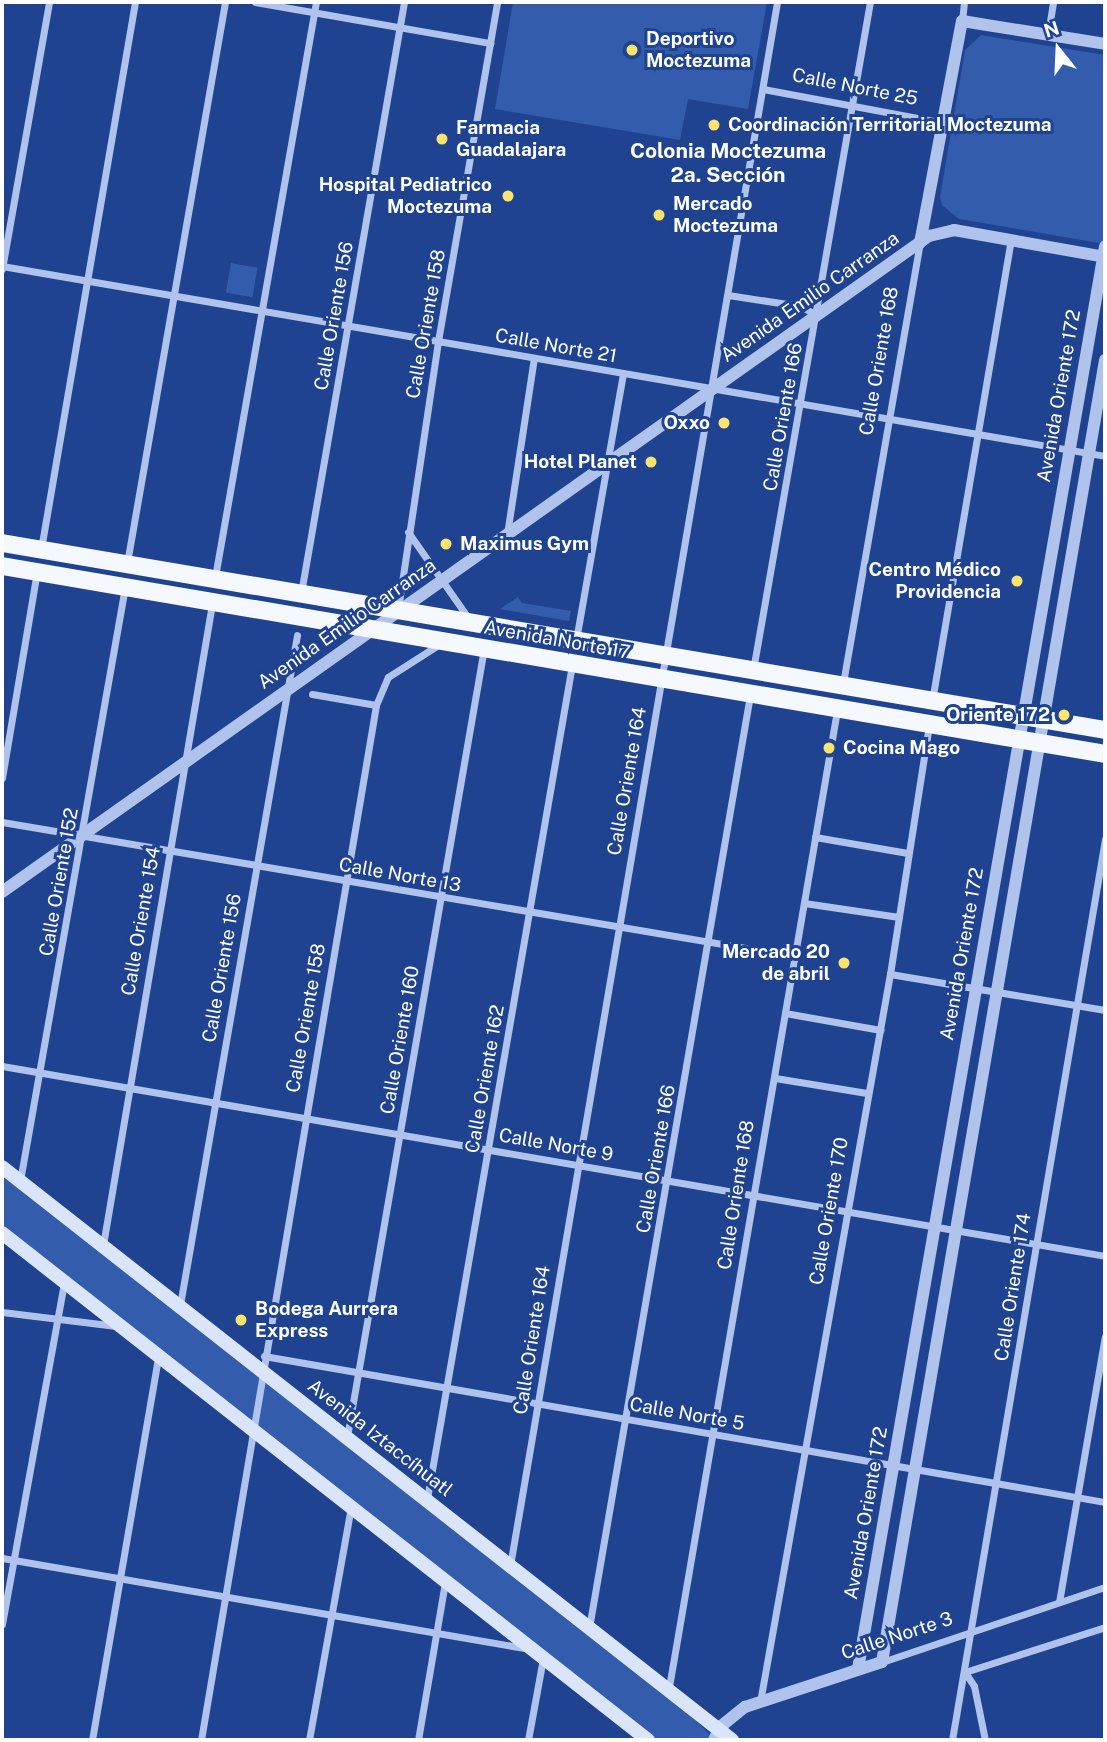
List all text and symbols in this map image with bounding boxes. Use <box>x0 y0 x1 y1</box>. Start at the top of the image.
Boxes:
north arrow <box>1023 14 1093 84</box>
text: N <box>1041 16 1062 42</box>
place label: Deportivo Moctezuma <box>646 28 751 72</box>
marker: Deportivo Moctezuma <box>624 42 640 58</box>
street label: Calle Norte 25 <box>790 64 920 110</box>
place label: Coordinación Territorial Moctezuma <box>728 114 1052 136</box>
place label: Farmacia Guadalajara <box>456 117 566 161</box>
marker: Coordinación Territorial Moctezuma <box>706 117 722 133</box>
marker: Farmacia Guadalajara <box>434 131 450 147</box>
district label: Colonia Moctezuma 2a. Sección <box>630 138 826 188</box>
place label: Hospital Pediatrico Moctezuma <box>319 174 492 218</box>
marker: Hospital Pediatrico Moctezuma <box>498 186 518 206</box>
place label: Mercado Moctezuma <box>673 193 778 237</box>
marker: Mercado Moctezuma <box>651 207 667 223</box>
street label: Avenida Emilio Carranza <box>717 227 903 367</box>
street label: Calle Oriente 156 <box>310 240 358 392</box>
street label: Calle Oriente 158 <box>402 247 450 401</box>
street label: Calle Oriente 168 <box>855 285 903 437</box>
street label: Avenida Oriente 172 <box>1033 308 1085 484</box>
street label: Calle Norte 21 <box>493 324 619 368</box>
street label: Calle Oriente 166 <box>759 341 807 493</box>
place label: Oxxo <box>664 412 710 434</box>
marker: Oxxo <box>716 415 732 431</box>
place label: Hotel Planet <box>524 451 637 473</box>
marker: Hotel Planet <box>643 454 659 470</box>
place label: Maximus Gym <box>460 533 589 555</box>
marker: Maximus Gym <box>438 536 454 552</box>
street label: Avenida Emilio Carranza <box>254 554 440 694</box>
place label: Centro Médico Providencia <box>868 559 1001 603</box>
marker: Centro Médico Providencia <box>1007 571 1027 591</box>
street label: Avenida Norte 17 <box>482 616 632 664</box>
place label: Oriente 172 <box>946 704 1050 726</box>
street label: Calle Oriente 164 <box>603 705 651 857</box>
marker: Oriente 172 <box>1056 707 1072 723</box>
place label: Cocina Mago <box>843 737 960 759</box>
marker: Cocina Mago <box>821 740 837 756</box>
street label: Calle Oriente 152 <box>35 806 83 958</box>
street label: Calle Oriente 154 <box>117 845 165 997</box>
street label: Calle Norte 13 <box>337 853 463 897</box>
street label: Avenida Oriente 172 <box>936 866 988 1042</box>
street label: Calle Oriente 156 <box>198 892 246 1044</box>
street label: Calle Oriente 158 <box>282 941 330 1095</box>
place label: Mercado 20 de abril <box>722 941 830 985</box>
marker: Mercado 20 de abril <box>836 955 852 971</box>
street label: Calle Oriente 160 <box>376 964 424 1116</box>
street label: Calle Oriente 162 <box>461 1003 509 1155</box>
street label: Calle Oriente 166 <box>632 1083 680 1235</box>
street label: Calle Oriente 168 <box>713 1119 759 1271</box>
street label: Calle Norte 9 <box>497 1124 615 1166</box>
street label: Calle Oriente 170 <box>805 1135 853 1287</box>
street label: Calle Oriente 174 <box>990 1211 1036 1363</box>
street label: Calle Oriente 164 <box>509 1264 555 1416</box>
place label: Bodega Aurrera Express <box>255 1298 398 1342</box>
marker: Bodega Aurrera Express <box>233 1312 249 1328</box>
street label: Avenida Iztaccíhuatl <box>303 1374 457 1502</box>
street label: Calle Norte 5 <box>628 1393 746 1435</box>
street label: Avenida Oriente 172 <box>840 1425 892 1601</box>
street label: Calle Norte 3 <box>838 1607 956 1665</box>

